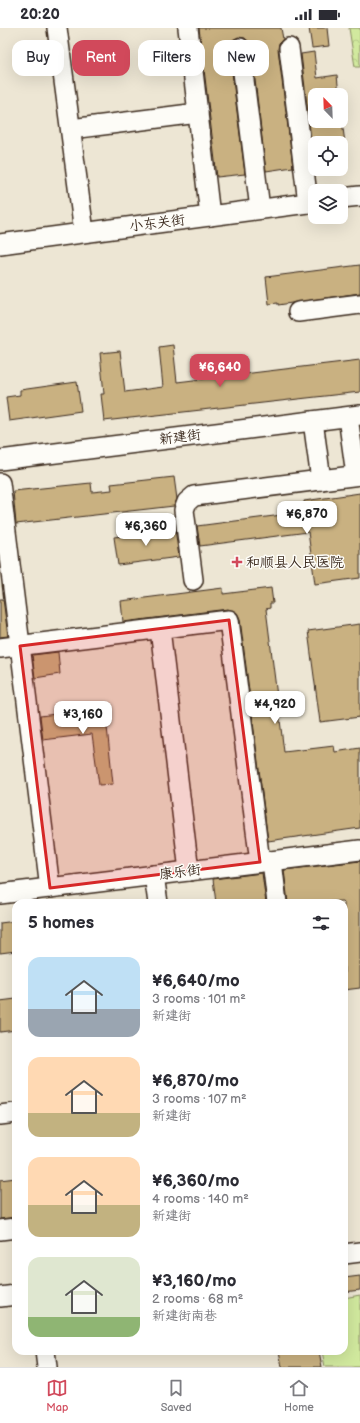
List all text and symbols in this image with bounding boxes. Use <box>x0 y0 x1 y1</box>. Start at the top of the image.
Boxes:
text: 20:20 <box>20 5 60 24</box>
chip: Buy <box>12 40 64 76</box>
chip: Rent <box>72 40 130 76</box>
chip: Filters <box>138 40 205 76</box>
chip: New <box>213 40 269 76</box>
north arrow <box>308 88 348 128</box>
map controls <box>308 88 348 224</box>
button: locate <box>308 136 348 176</box>
button: layers <box>308 184 348 224</box>
street label: 小东关街 <box>128 211 186 235</box>
pin: ¥6,640 <box>187 354 253 388</box>
text: ¥6,640 <box>199 359 241 375</box>
street label: 新建街 <box>158 426 202 448</box>
pin: ¥6,870 <box>274 501 340 535</box>
text: ¥6,870 <box>286 506 328 522</box>
pin: ¥6,360 <box>113 513 179 547</box>
text: ¥6,360 <box>125 518 167 534</box>
place label: 和顺县人民医院 <box>246 554 344 571</box>
marker: 和顺县人民医院 <box>231 556 243 568</box>
pin: ¥4,920 <box>242 691 308 725</box>
text: ¥4,920 <box>254 696 296 712</box>
pin: ¥3,160 <box>50 701 116 735</box>
text: ¥3,160 <box>63 706 103 722</box>
street label: 康乐街 <box>158 861 202 883</box>
icon: filters <box>310 912 332 934</box>
text: 5 homes <box>28 913 94 933</box>
text: ¥6,640/mo <box>152 971 240 991</box>
icon: home <box>60 973 108 1021</box>
text: 3 rooms · 101 m² <box>152 991 246 1007</box>
text: 新建街 <box>152 1008 191 1024</box>
text: ¥6,870/mo <box>152 1071 239 1091</box>
icon: home <box>60 1073 108 1121</box>
text: 3 rooms · 107 m² <box>152 1091 247 1107</box>
text: 新建街 <box>152 1108 191 1124</box>
text: ¥6,360/mo <box>152 1171 240 1191</box>
icon: home <box>60 1173 108 1221</box>
text: 4 rooms · 140 m² <box>152 1191 249 1207</box>
text: 新建街 <box>152 1208 191 1224</box>
text: ¥3,160/mo <box>152 1271 236 1291</box>
icon: home <box>60 1273 108 1321</box>
text: 2 rooms · 68 m² <box>152 1291 243 1307</box>
text: 新建街南巷 <box>152 1308 217 1324</box>
tab: Map <box>46 1377 68 1414</box>
tab: Saved <box>161 1377 192 1414</box>
tab: Home <box>284 1377 314 1414</box>

